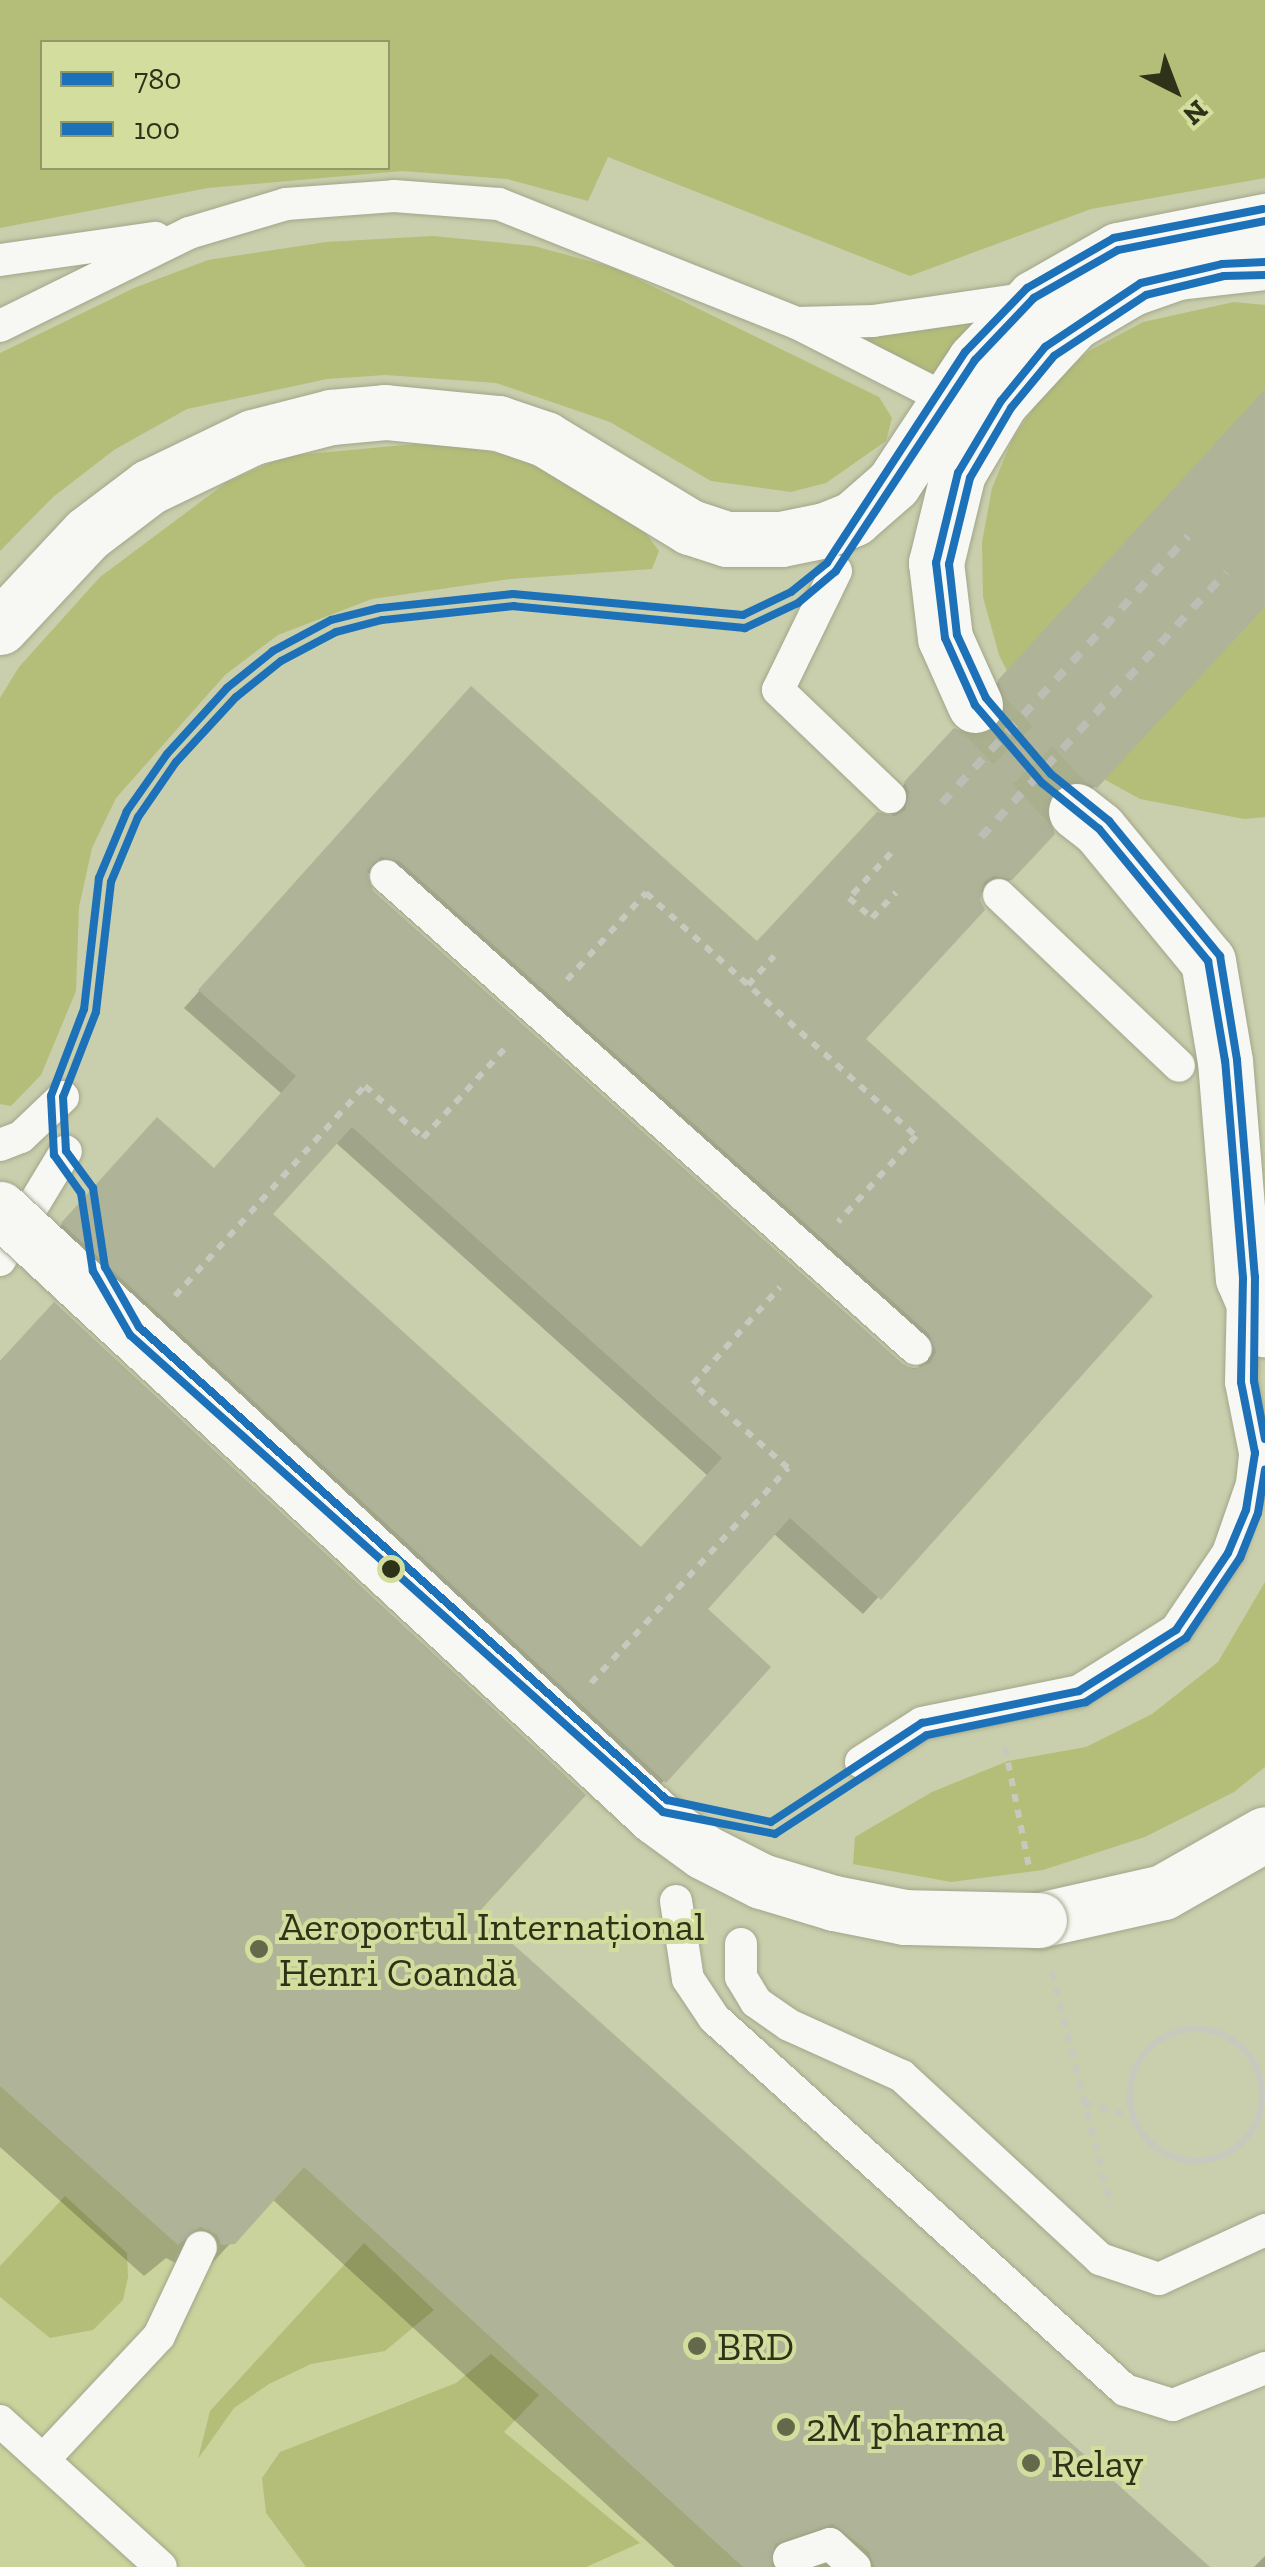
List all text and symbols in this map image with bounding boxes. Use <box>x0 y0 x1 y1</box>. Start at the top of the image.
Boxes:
legend <box>40 40 390 170</box>
north arrow <box>1125 40 1225 140</box>
text: 780 <box>134 61 182 97</box>
text: N <box>1176 93 1214 132</box>
text: 100 <box>134 111 180 147</box>
unlabelled marker <box>381 1559 401 1579</box>
place label: Aeroportul Internațional Henri Coandă <box>279 1902 705 1996</box>
marker: Aeroportul Internațional Henri Coandă <box>248 1938 270 1960</box>
place label: BRD <box>717 2322 794 2370</box>
marker: BRD <box>686 2335 708 2357</box>
place label: 2M pharma <box>806 2403 1005 2451</box>
marker: 2M pharma <box>775 2416 797 2438</box>
place label: Relay <box>1051 2439 1144 2487</box>
marker: Relay <box>1020 2452 1042 2474</box>

